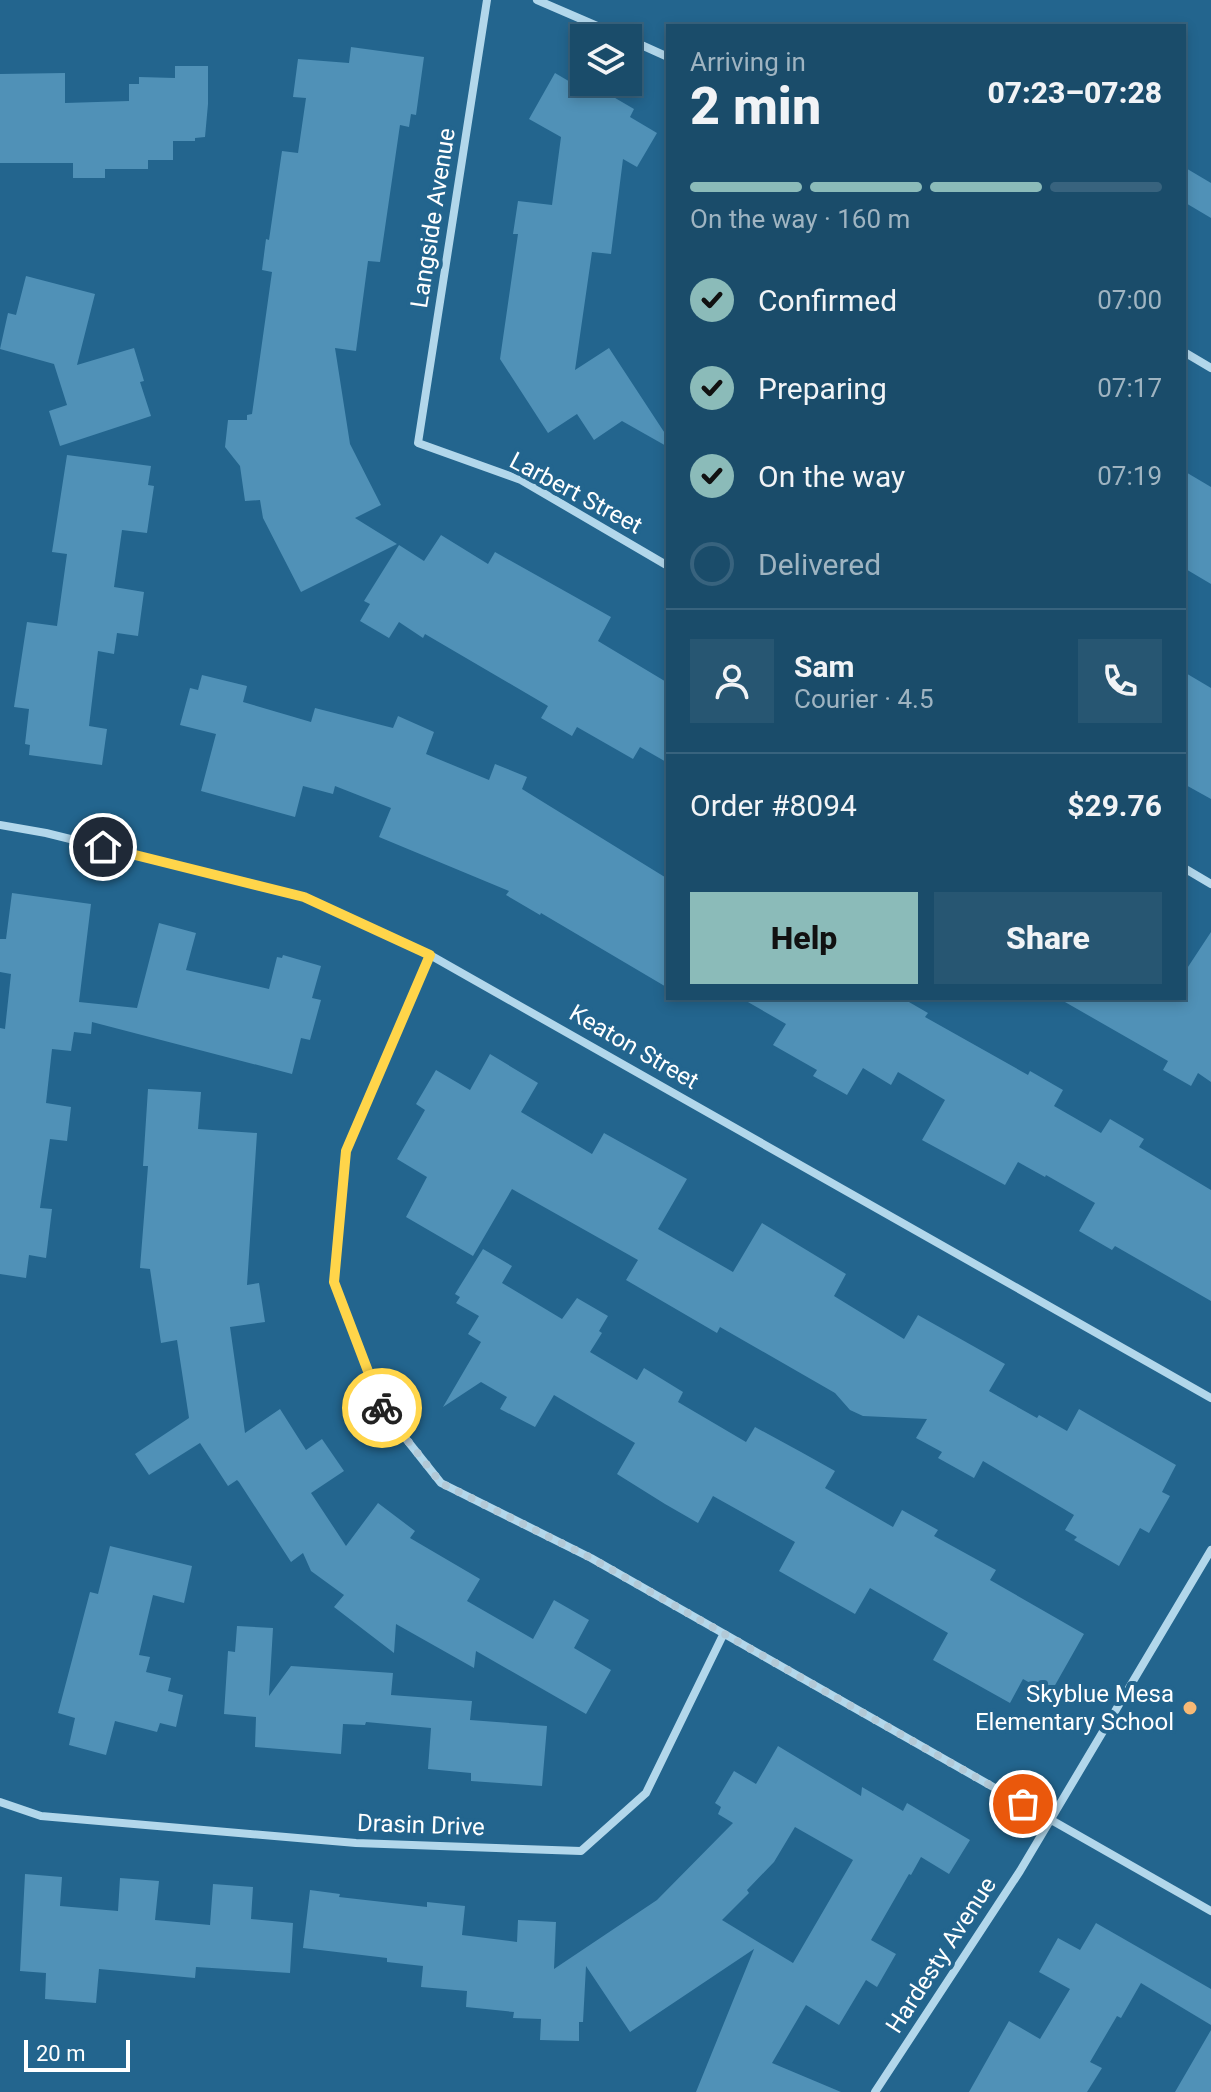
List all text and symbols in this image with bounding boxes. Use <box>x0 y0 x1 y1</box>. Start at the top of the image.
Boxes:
map controls <box>570 24 642 96</box>
button: layers <box>570 24 642 96</box>
text: Arriving in <box>690 47 806 77</box>
text: 07:23–07:28 <box>987 75 1162 110</box>
text: 2 min <box>690 76 821 137</box>
street label: Langside Avenue <box>405 126 461 310</box>
text: On the way · 160 m <box>690 204 910 234</box>
icon: check <box>690 278 734 322</box>
text: Confirmed <box>758 283 897 318</box>
text: 07:00 <box>1097 285 1162 315</box>
icon: check <box>690 366 734 410</box>
text: Preparing <box>758 371 887 406</box>
text: 07:17 <box>1097 373 1162 403</box>
street label: Larbert Street <box>505 446 647 540</box>
icon: check <box>690 454 734 498</box>
text: On the way <box>758 459 905 494</box>
text: 07:19 <box>1097 461 1162 491</box>
text: Delivered <box>758 547 881 582</box>
button: person <box>690 639 774 723</box>
button: phone <box>1078 639 1162 723</box>
text: Sam <box>794 649 855 684</box>
text: Courier · 4.5 <box>794 684 934 714</box>
text: Order #8094 <box>690 788 857 823</box>
text: $29.76 <box>1067 788 1162 823</box>
pin <box>69 813 137 881</box>
icon: home <box>81 825 125 869</box>
button: Help <box>690 892 918 984</box>
button: Share <box>934 892 1162 984</box>
street label: Keaton Street <box>564 999 704 1095</box>
courier <box>342 1368 422 1448</box>
icon: bike <box>360 1386 404 1430</box>
place label: Skyblue Mesa Elementary School <box>975 1680 1174 1736</box>
marker: Skyblue Mesa Elementary School <box>1181 1699 1199 1717</box>
pin <box>989 1770 1057 1838</box>
icon: bag <box>1001 1782 1045 1826</box>
street label: Drasin Drive <box>357 1809 485 1841</box>
street label: Hardesty Avenue <box>880 1872 1002 2038</box>
scale bar <box>24 2036 130 2072</box>
text: 20 m <box>36 2041 85 2066</box>

